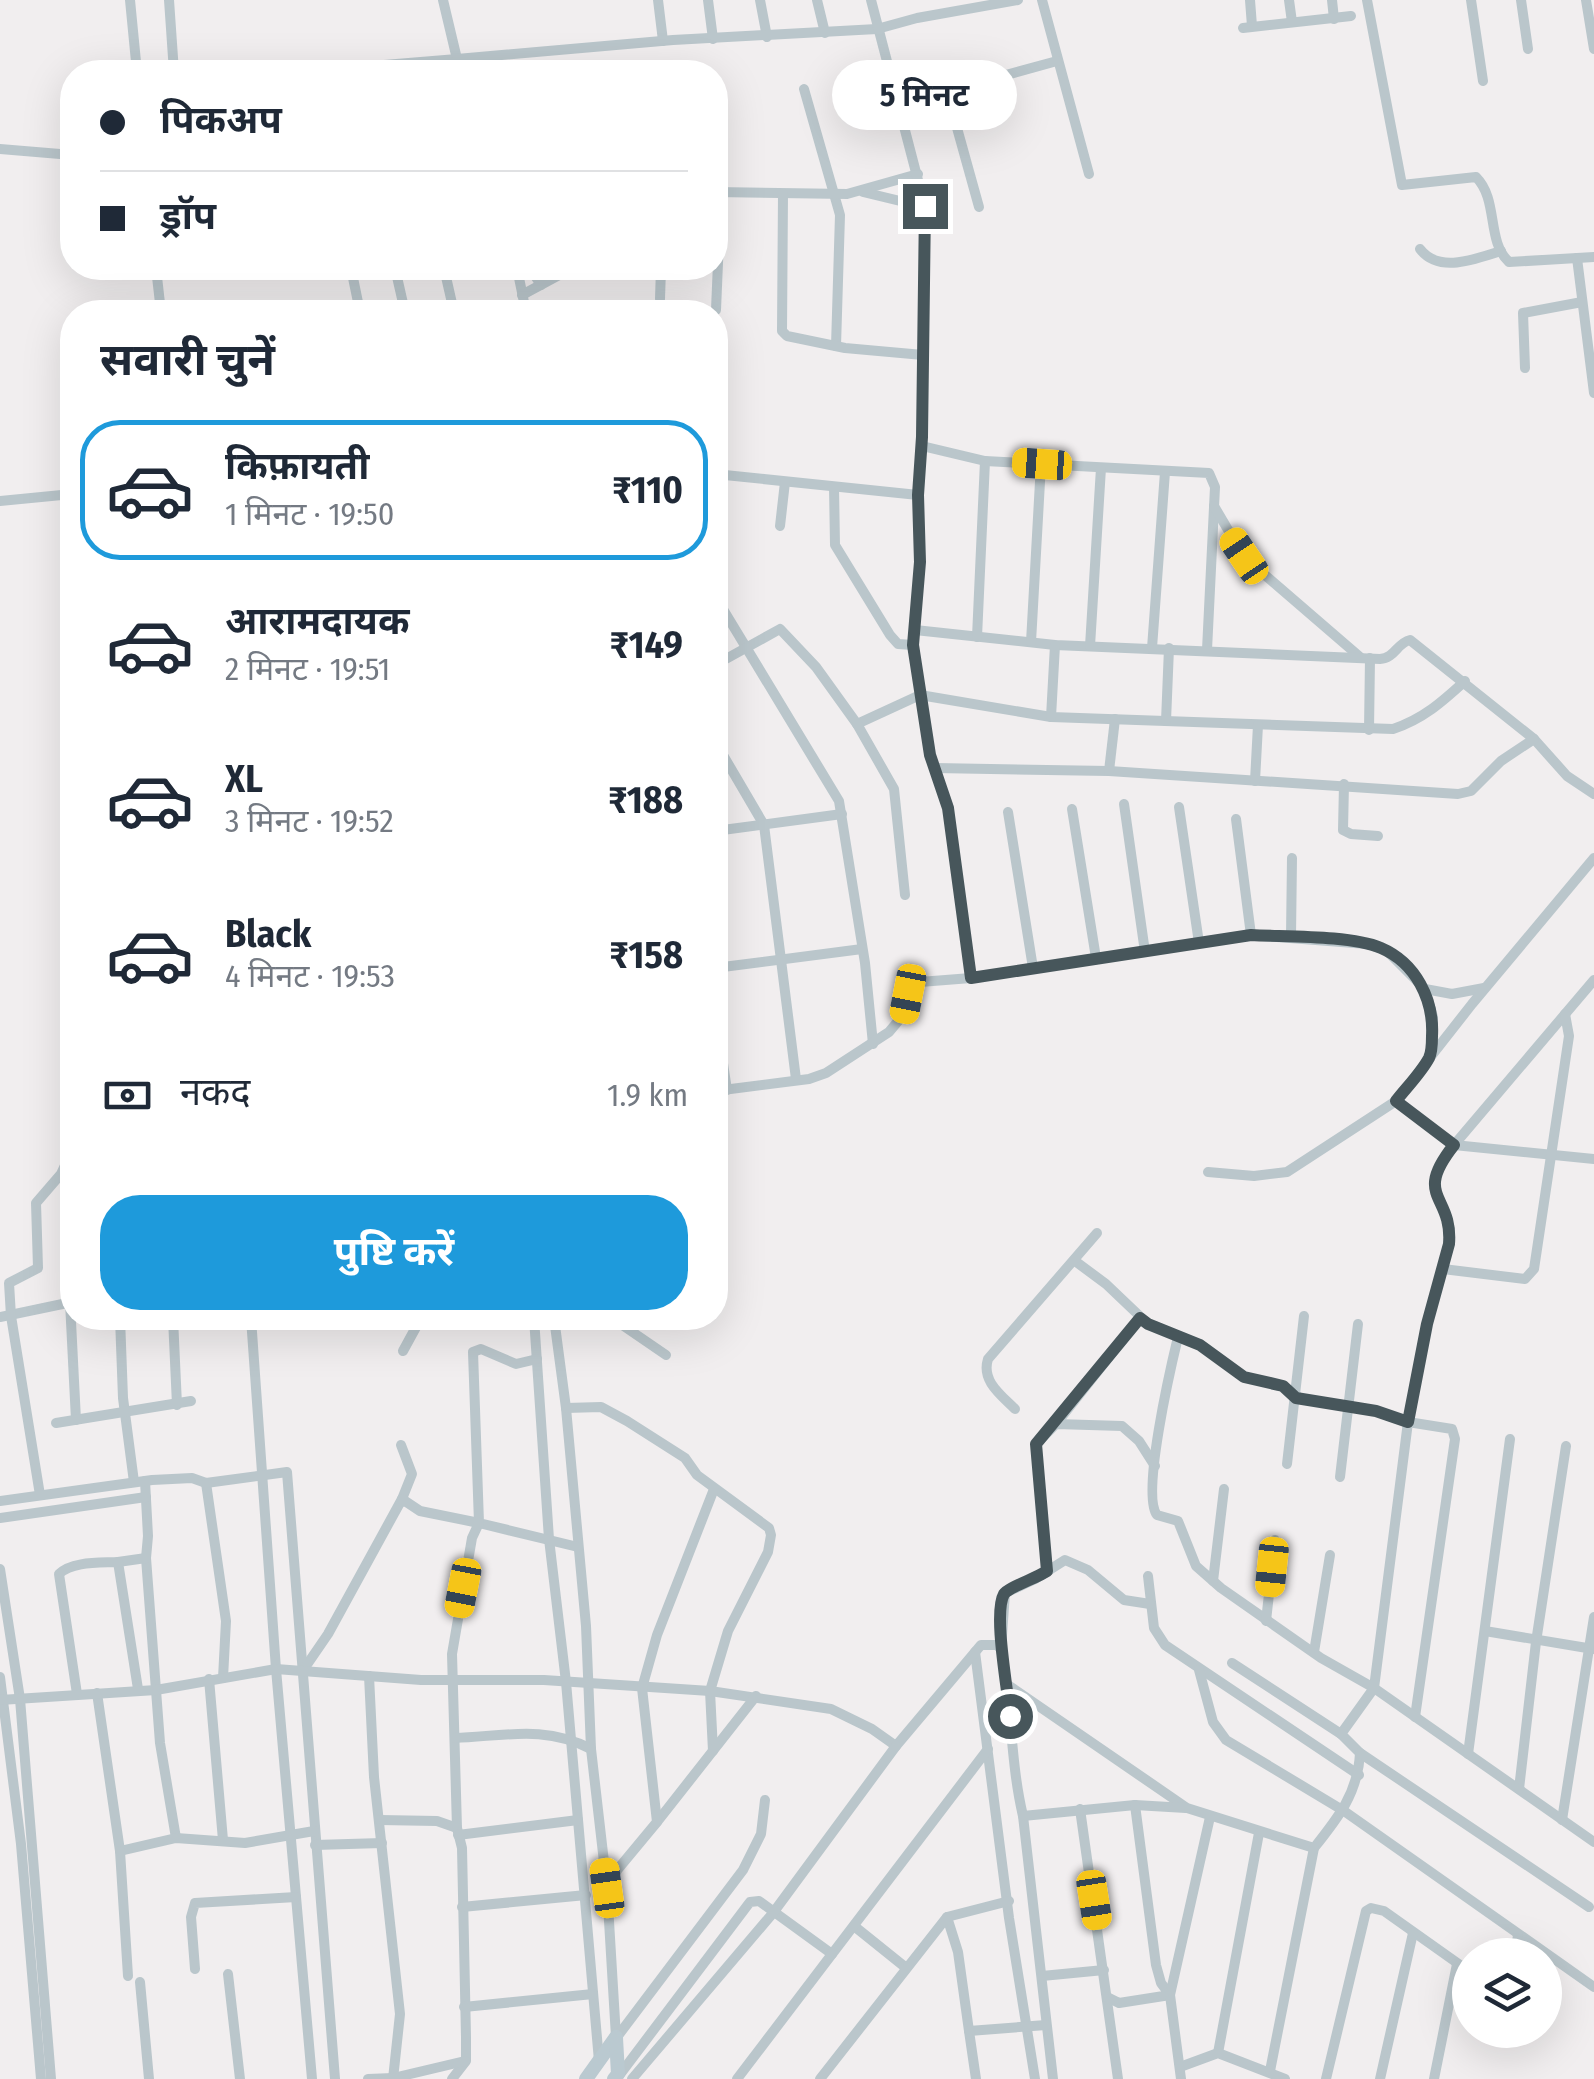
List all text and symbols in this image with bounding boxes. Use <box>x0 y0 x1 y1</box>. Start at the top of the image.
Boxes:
callout: 5 मिनट <box>832 61 1018 131</box>
text: 5 मिनट <box>880 76 969 114</box>
text: पिकअप <box>160 97 282 143</box>
route end <box>903 184 948 229</box>
text: ड्रॉप <box>160 193 216 239</box>
text: सवारी चुनें <box>100 333 275 387</box>
text: किफ़ायती <box>225 443 369 489</box>
icon: car <box>105 445 195 535</box>
car <box>1011 447 1073 481</box>
text: ₹110 <box>612 467 683 513</box>
text: 1 मिनट · 19:50 <box>225 495 394 533</box>
car <box>1215 523 1273 589</box>
text: आरामदायक <box>225 598 409 644</box>
icon: car <box>105 600 195 690</box>
text: ₹149 <box>610 622 683 668</box>
text: 2 मिनट · 19:51 <box>225 650 390 688</box>
icon: car <box>105 755 195 845</box>
text: XL <box>225 756 263 802</box>
text: ₹188 <box>608 777 683 823</box>
text: 3 मिनट · 19:52 <box>225 802 394 840</box>
icon: car <box>105 910 195 1000</box>
text: Black <box>225 911 311 957</box>
text: ₹158 <box>610 932 683 978</box>
text: 4 मिनट · 19:53 <box>225 957 395 995</box>
car <box>888 962 928 1026</box>
icon: cash <box>100 1068 155 1123</box>
text: नकद <box>180 1069 250 1115</box>
text: 1.9 km <box>607 1076 688 1114</box>
button: पुष्टि करें <box>100 1195 688 1310</box>
car <box>1254 1536 1290 1598</box>
car <box>443 1556 483 1620</box>
route start <box>988 1694 1033 1739</box>
car <box>588 1856 626 1920</box>
car <box>1074 1868 1114 1932</box>
map controls <box>1452 1938 1562 2048</box>
button: layers <box>1452 1938 1562 2048</box>

